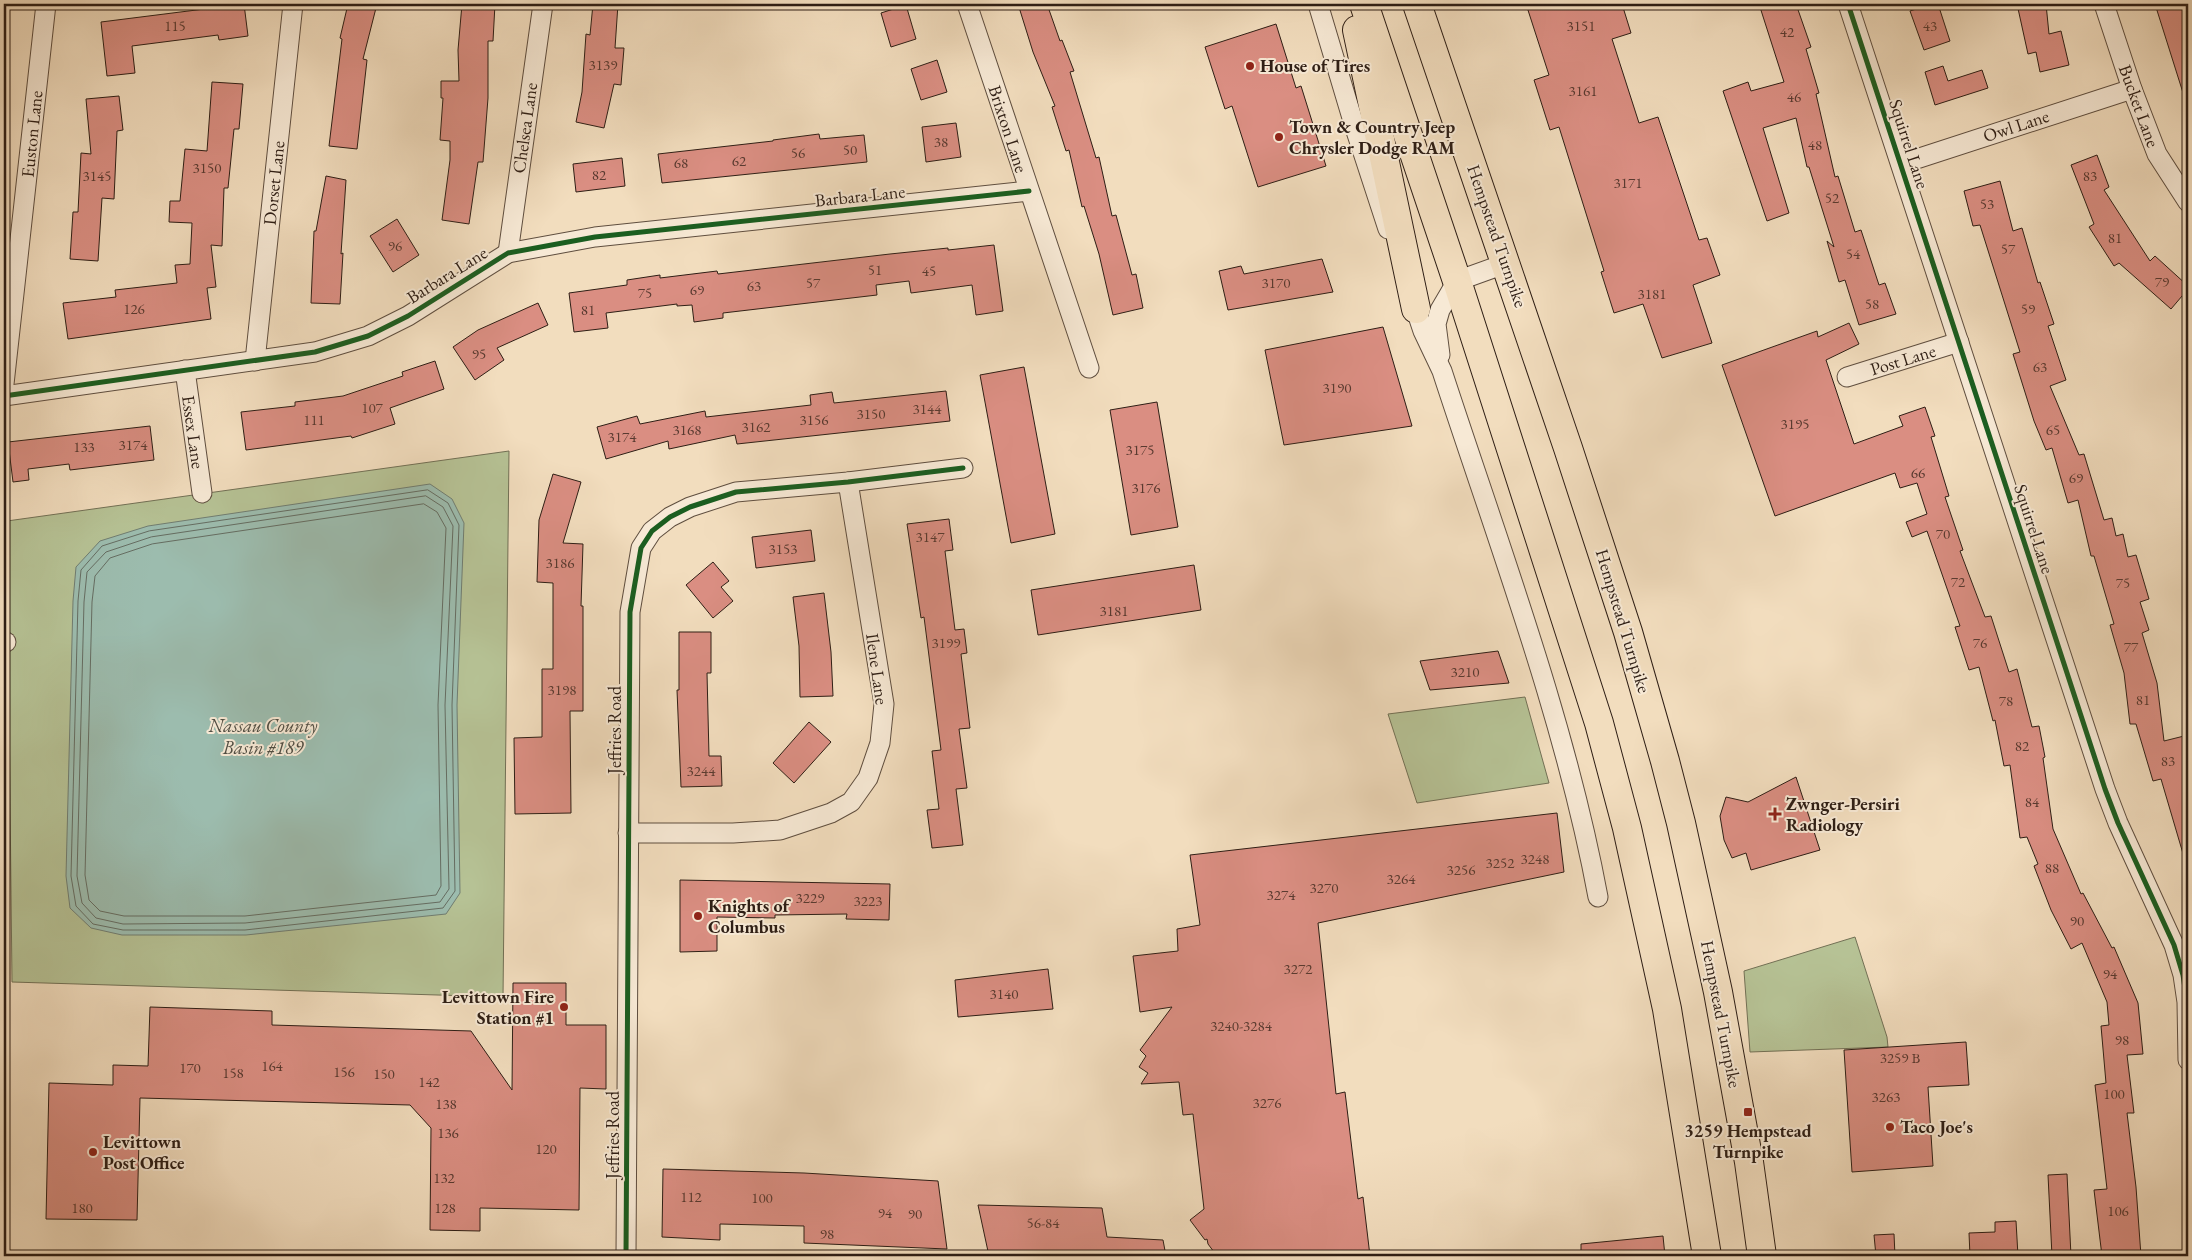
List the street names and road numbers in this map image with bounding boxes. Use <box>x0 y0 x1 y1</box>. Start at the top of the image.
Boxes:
street label: Bucket Lane <box>2114 61 2165 150</box>
street label: Chelsea Lane <box>507 81 542 175</box>
street label: Brixton Lane <box>984 82 1033 175</box>
street label: Euston Lane <box>16 89 48 179</box>
street label: Squirrel Lane <box>1884 96 1935 192</box>
street label: Owl Lane <box>1980 104 2052 147</box>
street label: Dorset Lane <box>258 140 289 226</box>
street label: Hempstead Turnpike <box>1462 161 1533 310</box>
street label: Barbara Lane <box>814 179 906 212</box>
street label: Barbara Lane <box>402 241 491 308</box>
street label: Post Lane <box>1867 339 1938 380</box>
street label: Essex Lane <box>177 394 210 470</box>
street label: Squirrel Lane <box>2009 481 2060 577</box>
street label: Hempstead Turnpike <box>1591 546 1656 696</box>
street label: Ilene Lane <box>861 632 894 706</box>
street label: Jeffries Road <box>603 685 626 776</box>
street label: Hempstead Turnpike <box>1696 938 1747 1090</box>
street label: Jeffries Road <box>601 1090 624 1181</box>

